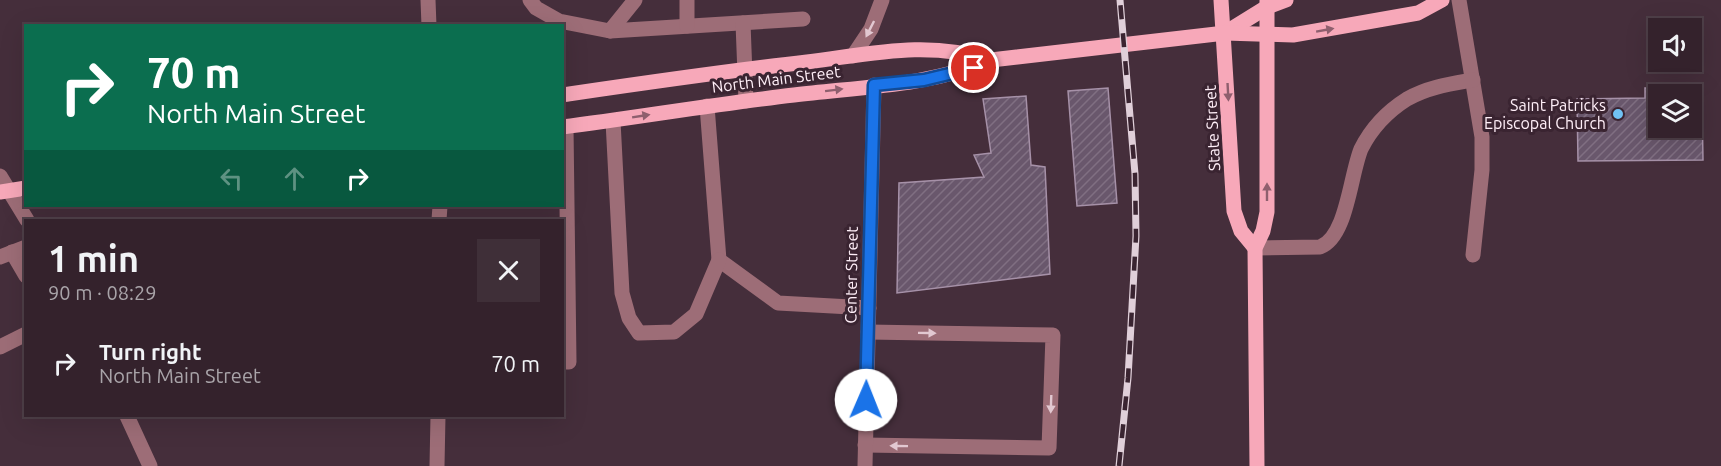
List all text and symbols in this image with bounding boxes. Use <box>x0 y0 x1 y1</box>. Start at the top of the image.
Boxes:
map controls <box>1648 18 1702 138</box>
button: sound <box>1648 18 1702 72</box>
one-way arrow <box>865 21 875 38</box>
one-way arrow <box>1316 25 1335 34</box>
pin <box>948 42 999 93</box>
icon: right <box>48 48 126 126</box>
text: 70 m <box>147 49 241 96</box>
icon: arrive <box>957 51 990 84</box>
street label: North Main Street <box>711 62 842 96</box>
one-way arrow <box>1223 82 1232 101</box>
street label: State Street <box>1201 84 1223 172</box>
button: layers <box>1648 84 1702 138</box>
one-way arrow <box>825 85 844 95</box>
place label: Saint Patricks Episcopal Church <box>1484 96 1606 132</box>
text: North Main Street <box>147 98 365 128</box>
marker: Saint Patricks Episcopal Church <box>1611 107 1625 121</box>
one-way arrow <box>632 112 651 121</box>
icon: left <box>215 162 248 195</box>
icon: ahead <box>278 162 311 195</box>
icon: right <box>341 162 374 195</box>
one-way arrow <box>1262 183 1272 202</box>
street label: Center Street <box>841 226 861 324</box>
text: 1 min <box>48 238 139 279</box>
button: close <box>477 239 540 302</box>
text: 90 m · 08:29 <box>48 281 157 304</box>
one-way arrow <box>917 328 936 338</box>
text: Turn right <box>99 339 201 364</box>
icon: right <box>48 347 81 380</box>
text: 70 m <box>491 351 540 376</box>
text: North Main Street <box>99 364 261 387</box>
position arrow <box>834 368 898 432</box>
one-way arrow <box>1046 394 1056 413</box>
one-way arrow <box>889 441 908 450</box>

